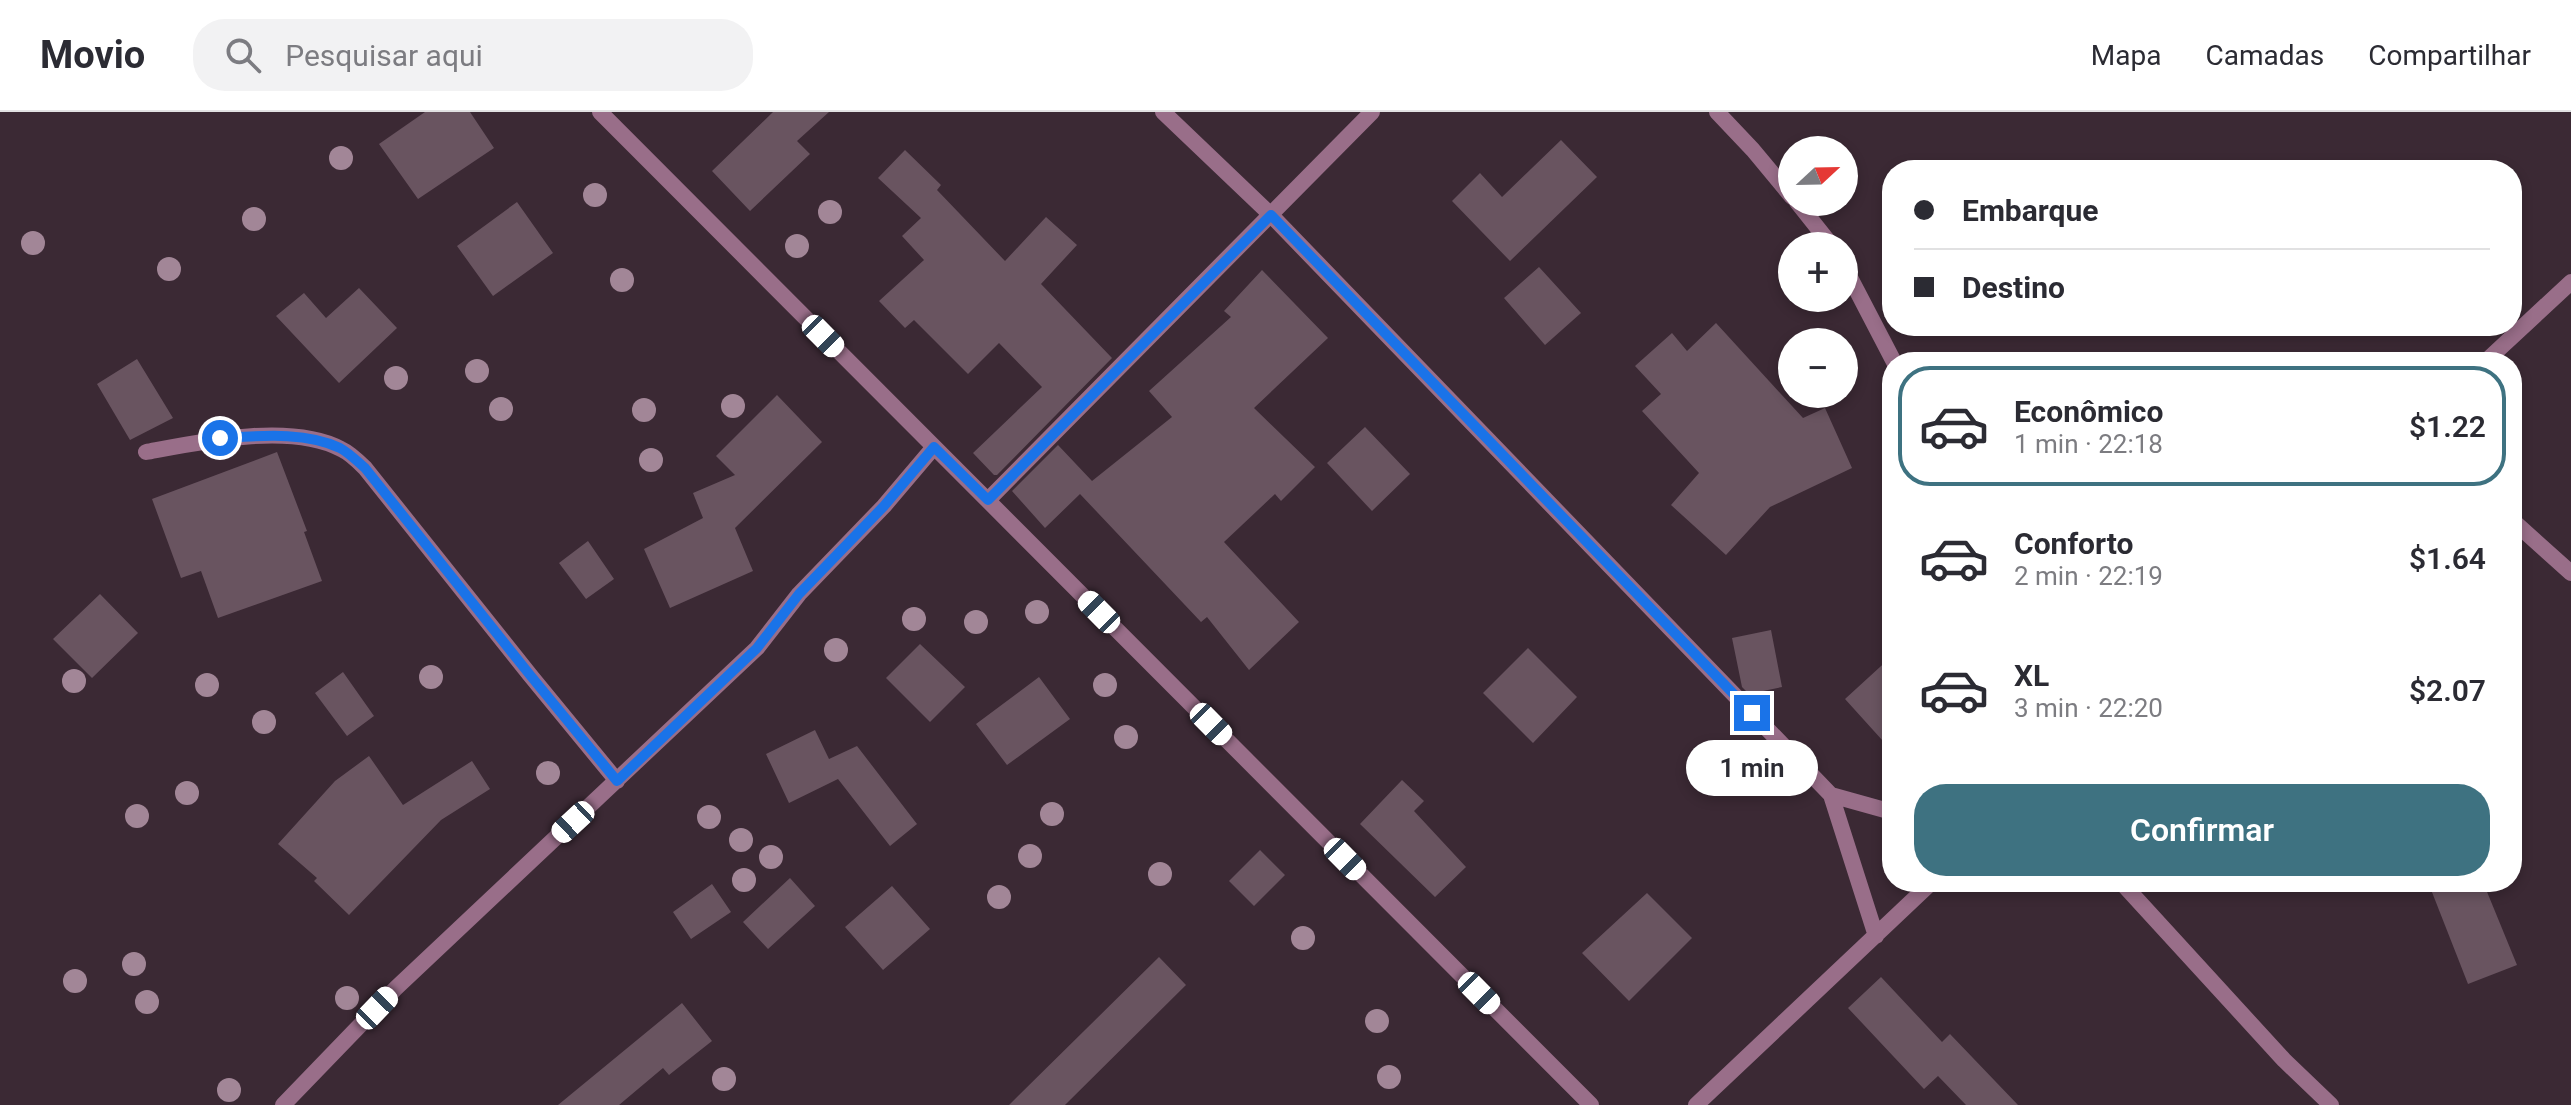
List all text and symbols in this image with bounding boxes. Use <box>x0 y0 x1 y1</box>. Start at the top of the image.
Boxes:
search box <box>193 19 753 91</box>
text: Movio <box>40 33 145 77</box>
icon: search <box>221 33 265 77</box>
text: Pesquisar aqui <box>285 38 483 73</box>
text: Mapa <box>2091 39 2161 72</box>
text: Camadas <box>2205 39 2324 72</box>
text: Compartilhar <box>2368 39 2531 72</box>
north arrow <box>1778 136 1858 216</box>
map controls <box>1778 136 1858 408</box>
text: Embarque <box>1962 193 2098 228</box>
button: + <box>1778 232 1858 312</box>
text: Destino <box>1962 270 2065 305</box>
car <box>798 311 848 361</box>
button: − <box>1778 328 1858 408</box>
icon: car <box>1918 390 1990 462</box>
text: Econômico <box>2014 394 2163 429</box>
text: $1.22 <box>2409 409 2486 444</box>
route start <box>202 420 238 456</box>
text: 1 min · 22:18 <box>2014 429 2163 459</box>
icon: car <box>1918 522 1990 594</box>
text: Conforto <box>2014 526 2133 561</box>
text: $1.64 <box>2409 541 2486 576</box>
text: 2 min · 22:19 <box>2014 561 2163 591</box>
car <box>1074 587 1124 637</box>
icon: car <box>1918 654 1990 726</box>
text: XL <box>2014 658 2049 693</box>
text: $2.07 <box>2409 673 2486 708</box>
text: 3 min · 22:20 <box>2014 693 2163 723</box>
route end <box>1734 695 1770 731</box>
car <box>1186 699 1236 749</box>
callout: 1 min <box>1686 741 1818 797</box>
text: 1 min <box>1719 753 1785 783</box>
button: Confirmar <box>1914 784 2490 876</box>
car <box>547 797 599 847</box>
car <box>1320 834 1370 884</box>
car <box>1454 968 1504 1018</box>
car <box>352 982 402 1034</box>

